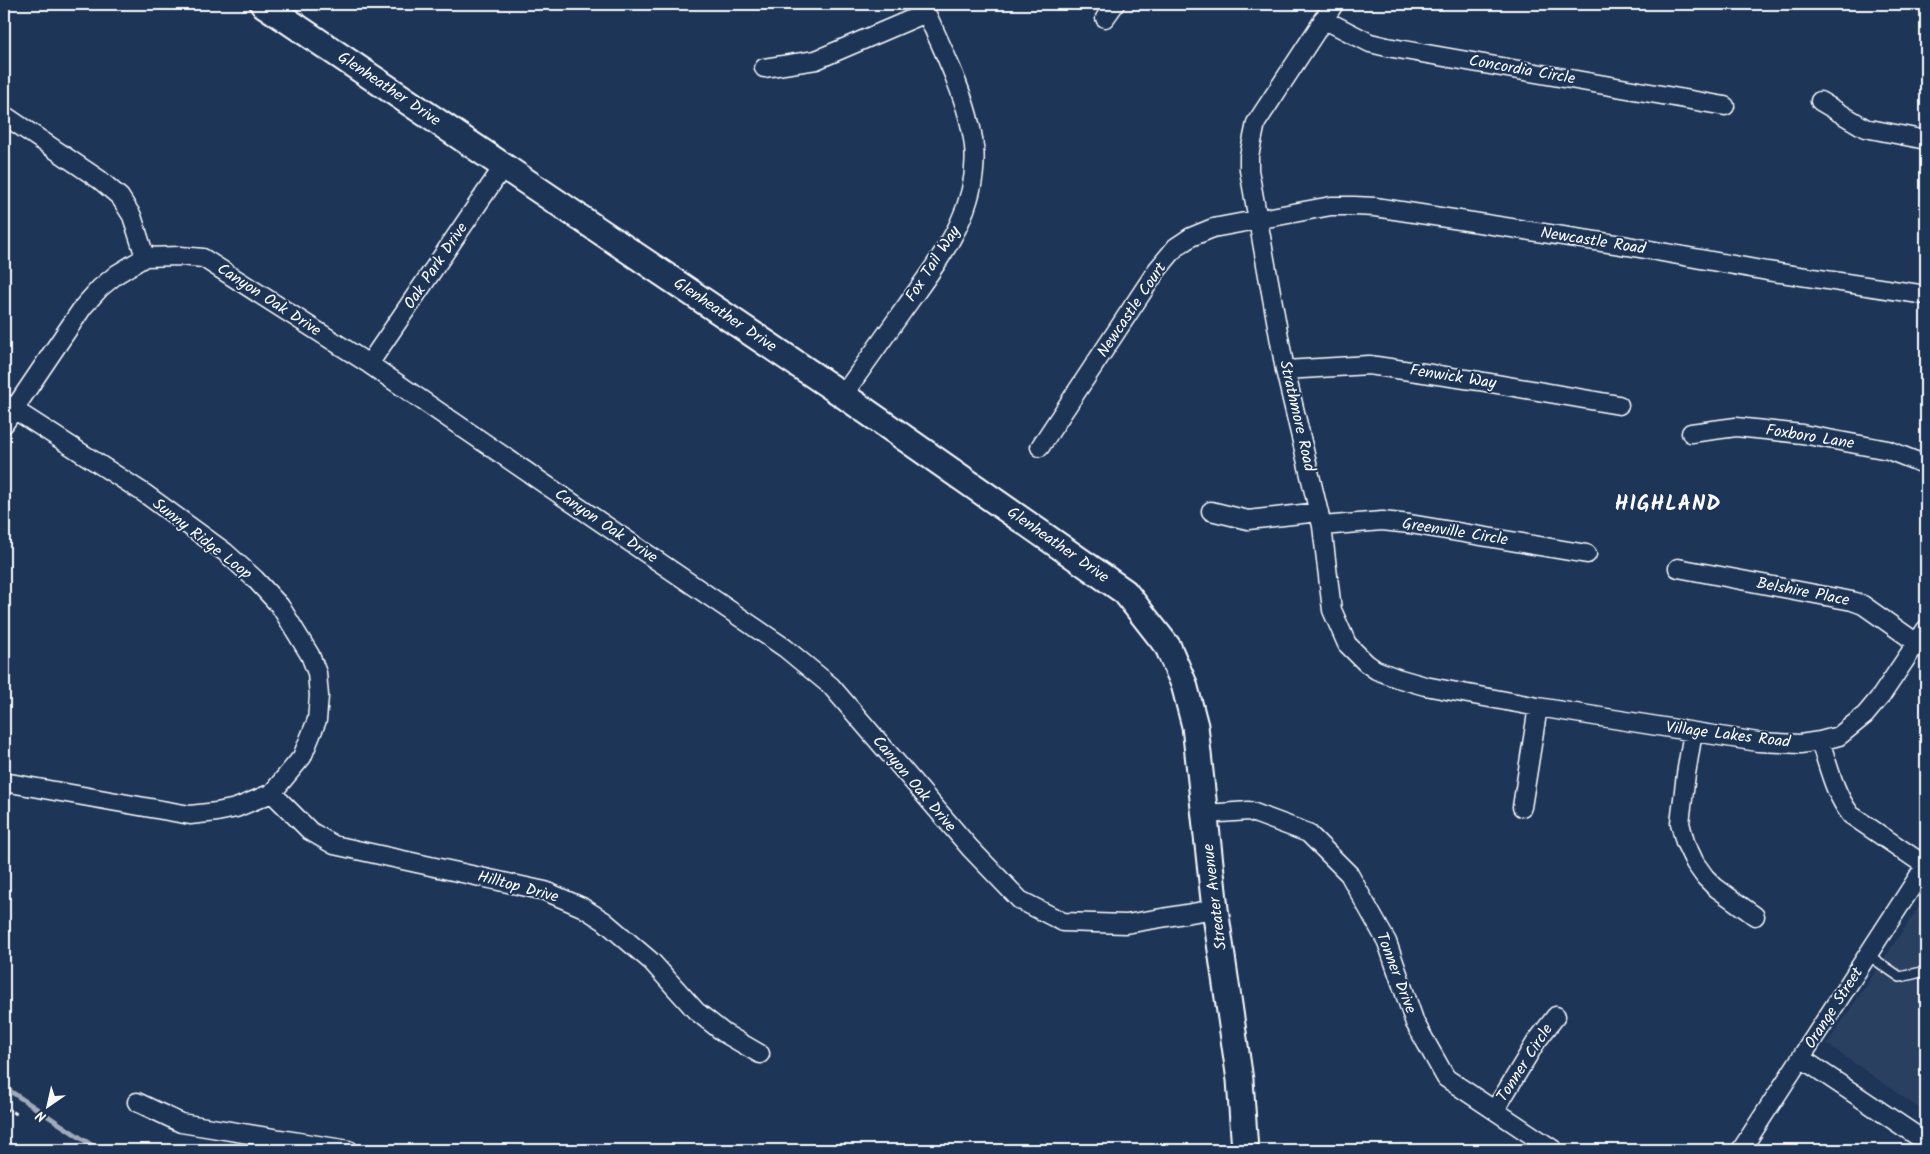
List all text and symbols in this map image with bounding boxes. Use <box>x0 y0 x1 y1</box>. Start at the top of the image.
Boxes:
street label: Glenheather Drive <box>332 45 446 133</box>
street label: Concordia Circle <box>1467 48 1577 92</box>
street label: Oak Park Drive <box>398 218 474 314</box>
street label: Fox Tail Way <box>899 220 967 307</box>
street label: Newcastle Road <box>1539 220 1648 262</box>
street label: Canyon Oak Drive <box>212 257 326 343</box>
street label: Newcastle Court <box>1091 257 1174 363</box>
street label: Glenheather Drive <box>668 271 782 359</box>
street label: Strathmore Road <box>1272 358 1322 475</box>
street label: Fenwick Way <box>1408 358 1499 396</box>
street label: Foxboro Lane <box>1764 418 1856 456</box>
street label: Canyon Oak Drive <box>549 482 663 570</box>
district label: HIGHLAND <box>1615 488 1721 521</box>
street label: Sunny Ridge Loop <box>147 492 257 586</box>
street label: Glenheather Drive <box>1002 500 1114 590</box>
street label: Greenville Circle <box>1400 511 1510 553</box>
street label: Belshire Place <box>1755 571 1851 613</box>
street label: Village Lakes Road <box>1664 715 1793 755</box>
street label: Canyon Oak Drive <box>866 730 962 838</box>
street label: Streater Avenue <box>1196 842 1234 952</box>
street label: Hilltop Drive <box>475 864 561 910</box>
street label: Tonner Drive <box>1369 929 1423 1017</box>
street label: Orange Street <box>1798 962 1870 1054</box>
street label: Tonner Circle <box>1490 1019 1560 1107</box>
north arrow <box>22 1082 72 1132</box>
text: N <box>31 1104 51 1128</box>

